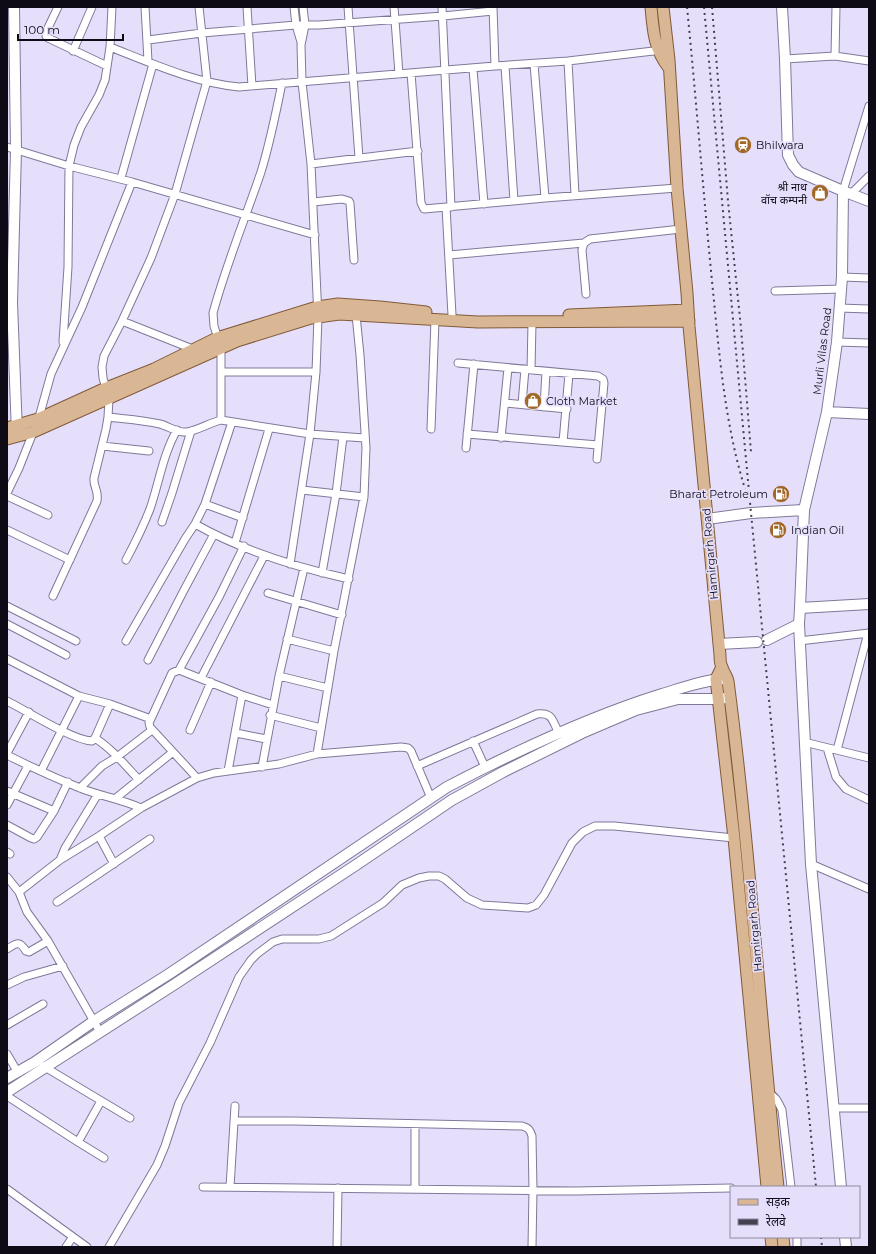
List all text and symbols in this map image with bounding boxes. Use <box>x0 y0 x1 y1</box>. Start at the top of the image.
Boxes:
scale bar <box>18 16 123 42</box>
text: 100 m <box>24 22 60 37</box>
station icon: Bhilwara <box>733 135 753 155</box>
place label: Bhilwara <box>756 138 804 152</box>
place label: श्री नाथ वॉच कम्पनी <box>761 180 808 207</box>
shop icon: श्री नाथ वॉच कम्पनी <box>810 183 830 203</box>
street label: Murli Vilas Road <box>810 307 834 395</box>
shop icon: Cloth Market <box>523 391 543 411</box>
place label: Cloth Market <box>546 394 618 408</box>
fuel station icon: Bharat Petroleum <box>771 484 791 504</box>
place label: Bharat Petroleum <box>669 487 768 501</box>
street label: Hamirgarh Road <box>699 508 721 600</box>
fuel station icon: Indian Oil <box>768 520 788 540</box>
place label: Indian Oil <box>791 523 844 537</box>
street label: Hamirgarh Road <box>743 880 765 972</box>
legend <box>730 1186 860 1238</box>
text: सड़क <box>766 1194 791 1209</box>
text: रेलवे <box>766 1214 786 1229</box>

